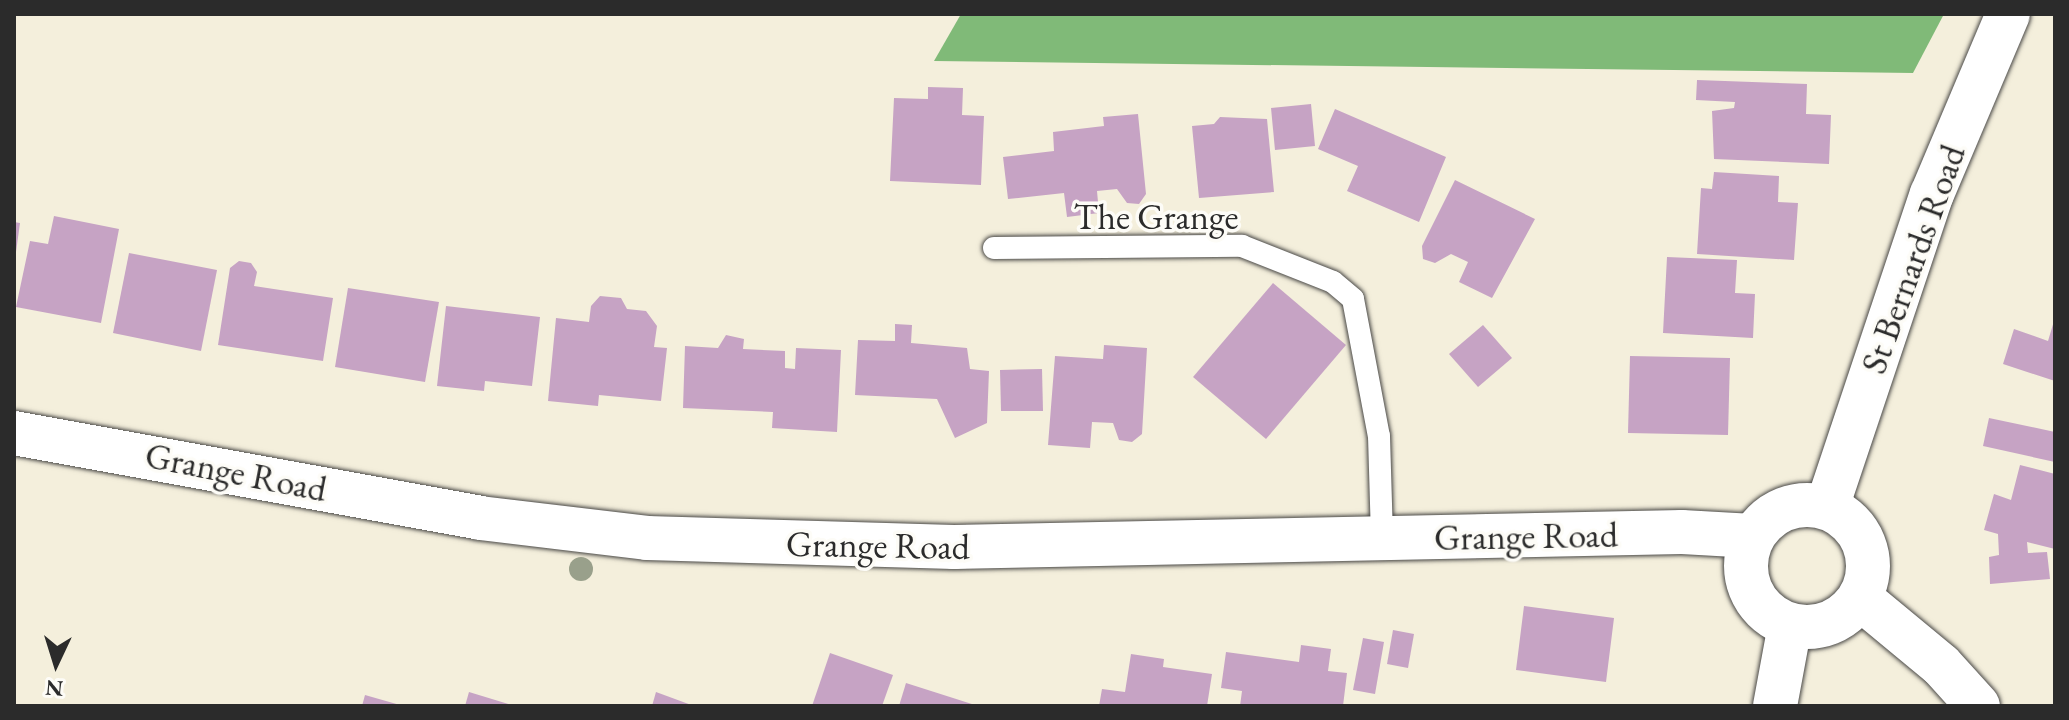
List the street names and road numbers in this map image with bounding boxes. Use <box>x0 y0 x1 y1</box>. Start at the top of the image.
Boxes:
street label: St Bernards Road <box>1852 139 1974 379</box>
street label: The Grange <box>1073 195 1239 239</box>
street label: Grange Road <box>142 433 330 511</box>
street label: Grange Road <box>1434 513 1618 559</box>
street label: Grange Road <box>786 522 970 568</box>

